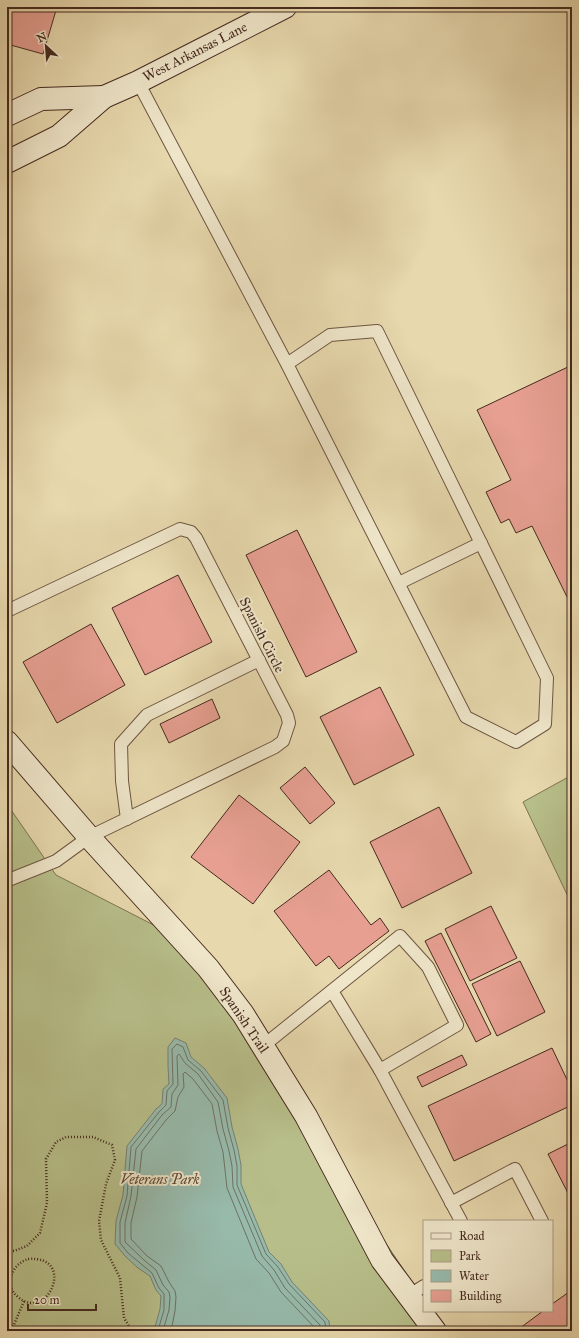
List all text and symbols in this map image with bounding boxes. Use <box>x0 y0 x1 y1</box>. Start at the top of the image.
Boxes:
street label: West Arkansas Lane <box>140 18 250 86</box>
north arrow <box>26 26 66 66</box>
text: N <box>35 29 49 45</box>
street label: Spanish Circle <box>236 594 288 676</box>
street label: Spanish Trail <box>216 984 273 1057</box>
park label: Veterans Park <box>120 1171 200 1188</box>
legend <box>423 1220 553 1312</box>
text: Road <box>459 1229 485 1243</box>
text: Park <box>459 1249 481 1263</box>
text: Water <box>459 1269 489 1283</box>
scale bar <box>28 1286 96 1312</box>
text: Building <box>459 1289 502 1304</box>
text: 20 m <box>34 1293 60 1307</box>

